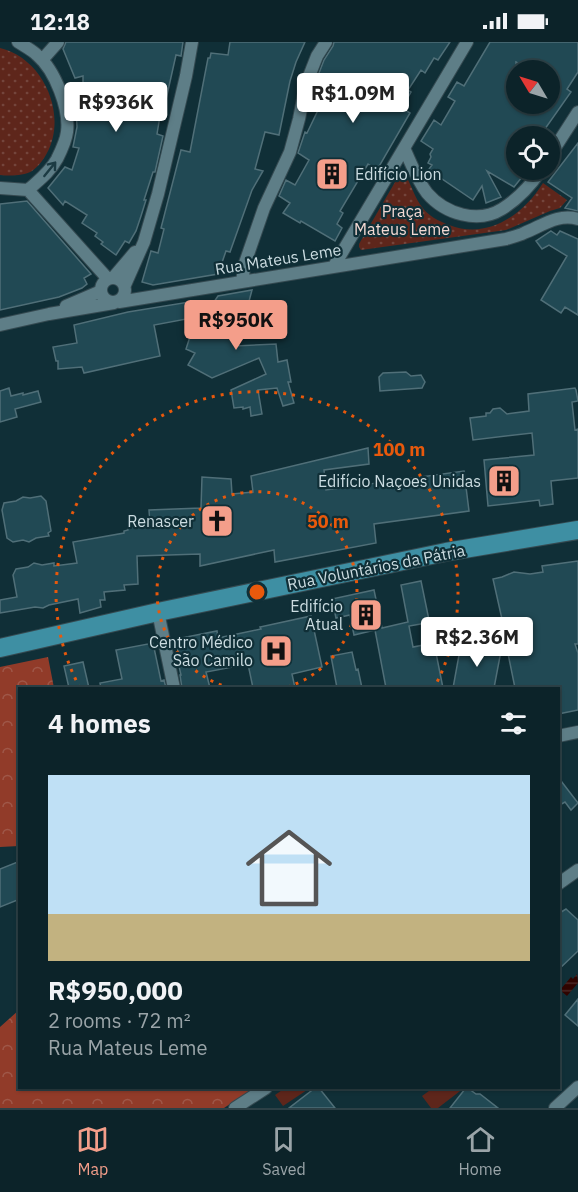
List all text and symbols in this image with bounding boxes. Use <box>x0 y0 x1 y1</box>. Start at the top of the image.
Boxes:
text: 12:18 <box>30 7 90 36</box>
north arrow <box>506 60 560 114</box>
map controls <box>506 60 560 180</box>
pin: R$1.09M <box>298 73 408 124</box>
text: R$1.09M <box>311 79 395 106</box>
pin: R$936K <box>67 82 165 133</box>
text: R$936K <box>78 88 154 115</box>
button: locate <box>506 126 560 180</box>
building icon: Edifício Lion <box>314 156 350 192</box>
one-way arrow <box>43 161 56 177</box>
place label: Edifício Lion <box>355 164 441 184</box>
park label: Praça Mateus Leme <box>354 201 450 239</box>
street label: Rua Mateus Leme <box>213 239 343 279</box>
pin: R$950K <box>187 300 285 351</box>
text: R$950K <box>198 306 274 333</box>
text: 100 m <box>373 438 425 461</box>
building icon: Edifício Naçoes Unidas <box>486 463 522 499</box>
place label: Edifício Naçoes Unidas <box>318 471 481 491</box>
church icon: Renascer <box>199 503 235 539</box>
text: 50 m <box>307 510 349 533</box>
place label: Renascer <box>127 511 194 531</box>
street label: Rua Voluntários da Pátria <box>285 540 467 594</box>
centre of rings <box>247 582 267 602</box>
place label: Edifício Atual <box>290 596 343 634</box>
building icon: Edifício Atual <box>348 597 384 633</box>
pin: R$2.36M <box>422 617 532 668</box>
text: R$2.36M <box>435 623 519 650</box>
place label: Centro Médico São Camilo <box>149 632 253 670</box>
hospital icon: Centro Médico São Camilo <box>258 633 294 669</box>
text: 4 homes <box>48 706 151 740</box>
icon: filters <box>497 707 530 740</box>
icon: home <box>235 814 343 922</box>
text: R$950,000 <box>48 973 183 1007</box>
text: 2 rooms · 72 m² <box>48 1007 191 1034</box>
text: Rua Mateus Leme <box>48 1034 207 1061</box>
tab: Map <box>76 1123 109 1179</box>
tab: Saved <box>262 1123 306 1179</box>
tab: Home <box>459 1123 502 1179</box>

